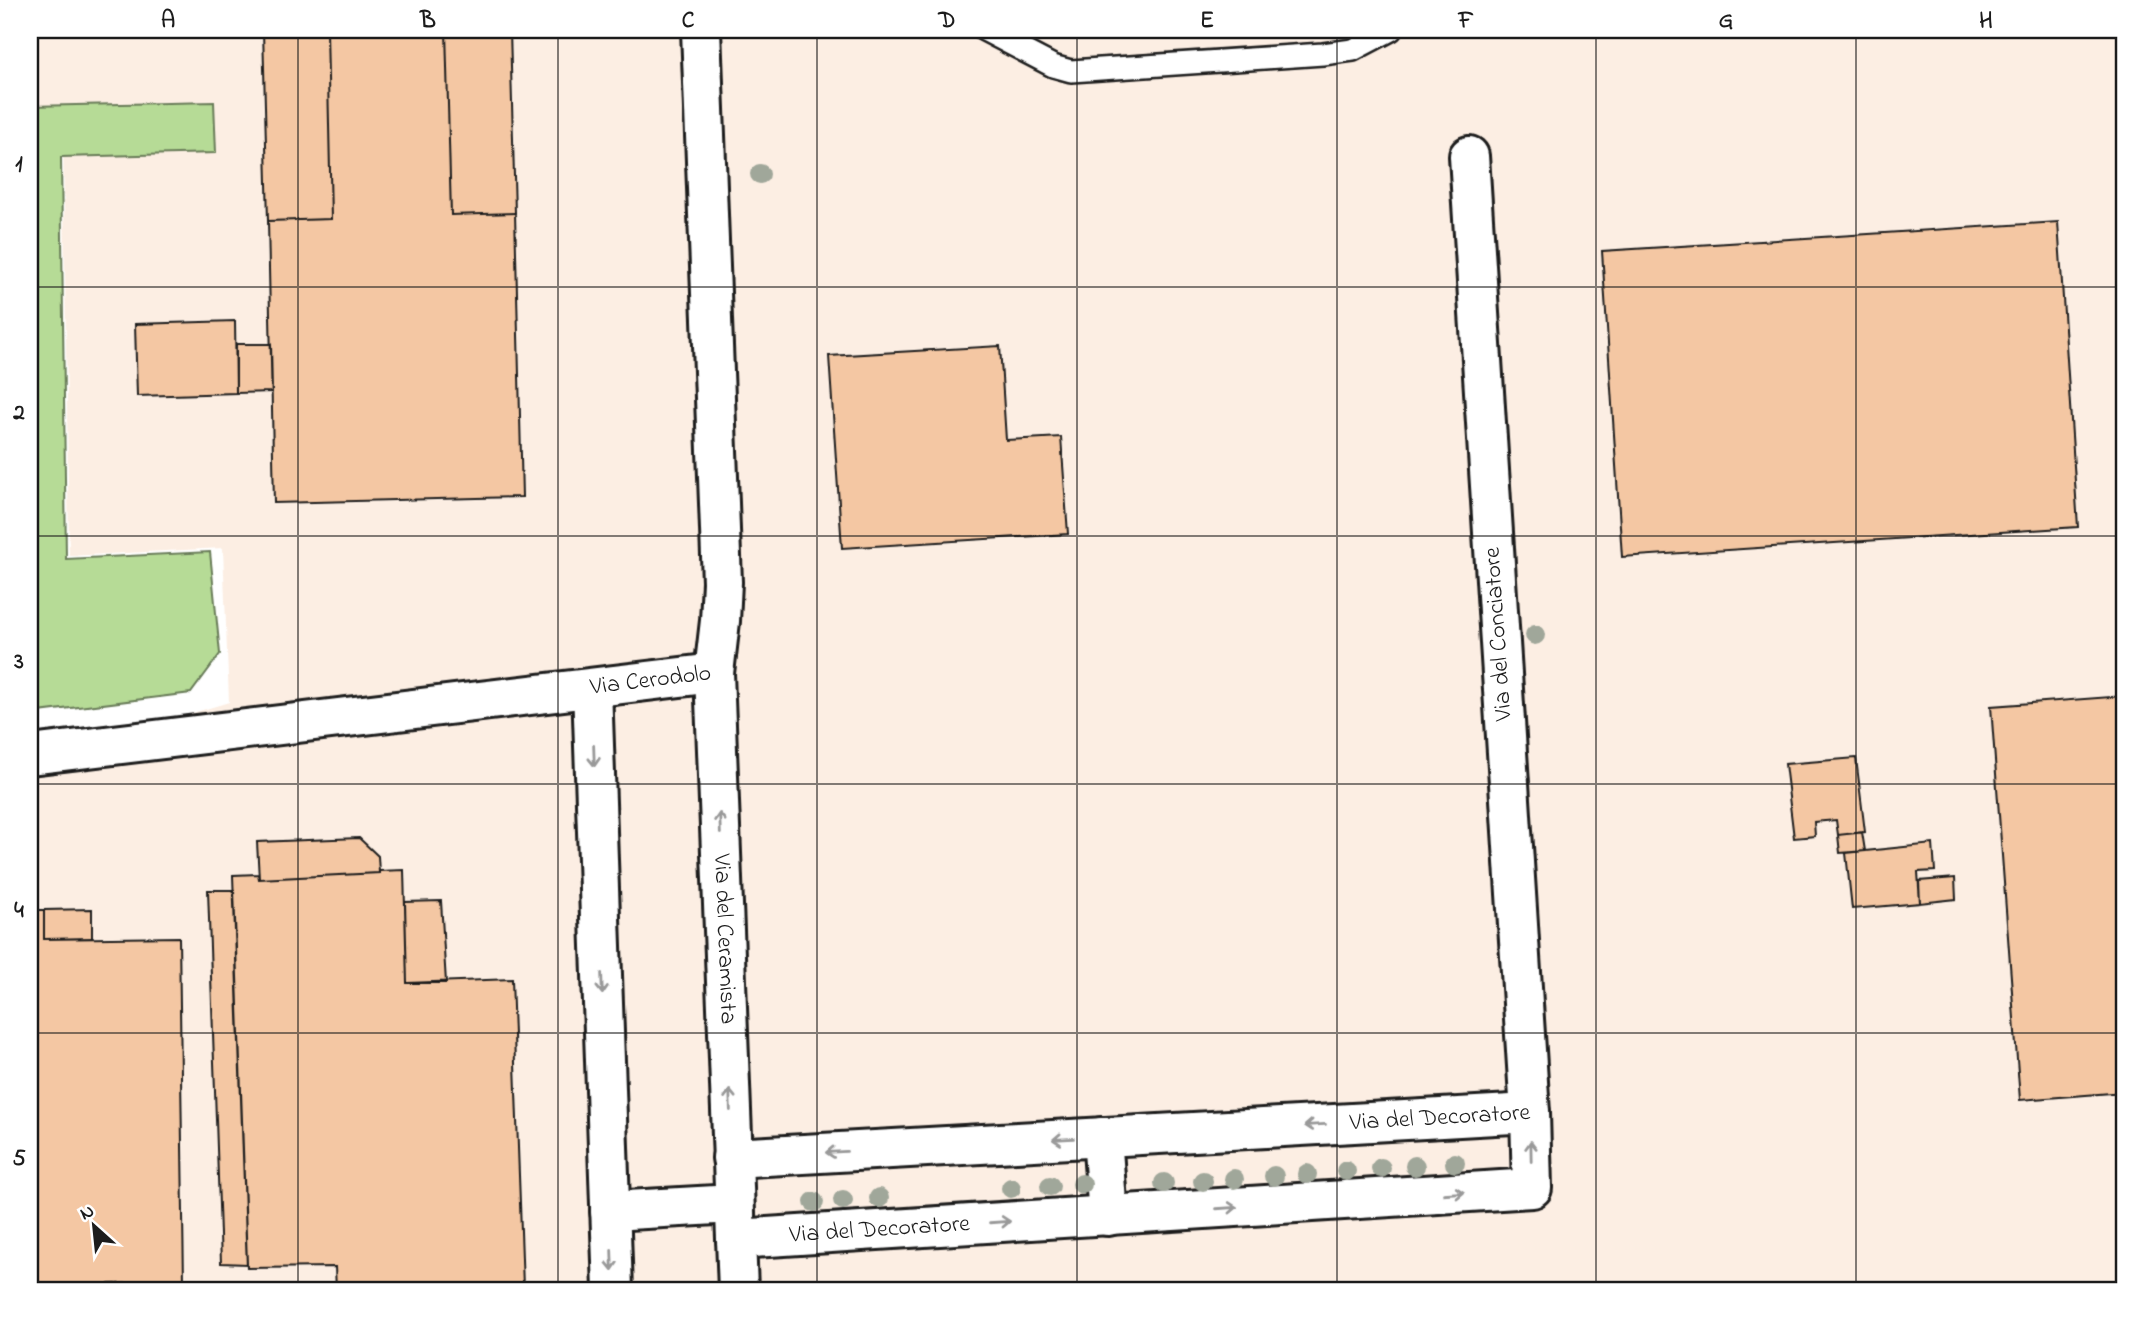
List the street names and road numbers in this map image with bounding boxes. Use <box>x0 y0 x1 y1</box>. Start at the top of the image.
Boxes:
street label: Via del Conciatore <box>1475 546 1523 723</box>
street label: Via Cerodolo <box>587 656 713 705</box>
street label: Via del Ceramista <box>704 852 745 1025</box>
street label: Via del Decoratore <box>1348 1096 1531 1141</box>
street label: Via del Decoratore <box>787 1207 971 1253</box>

